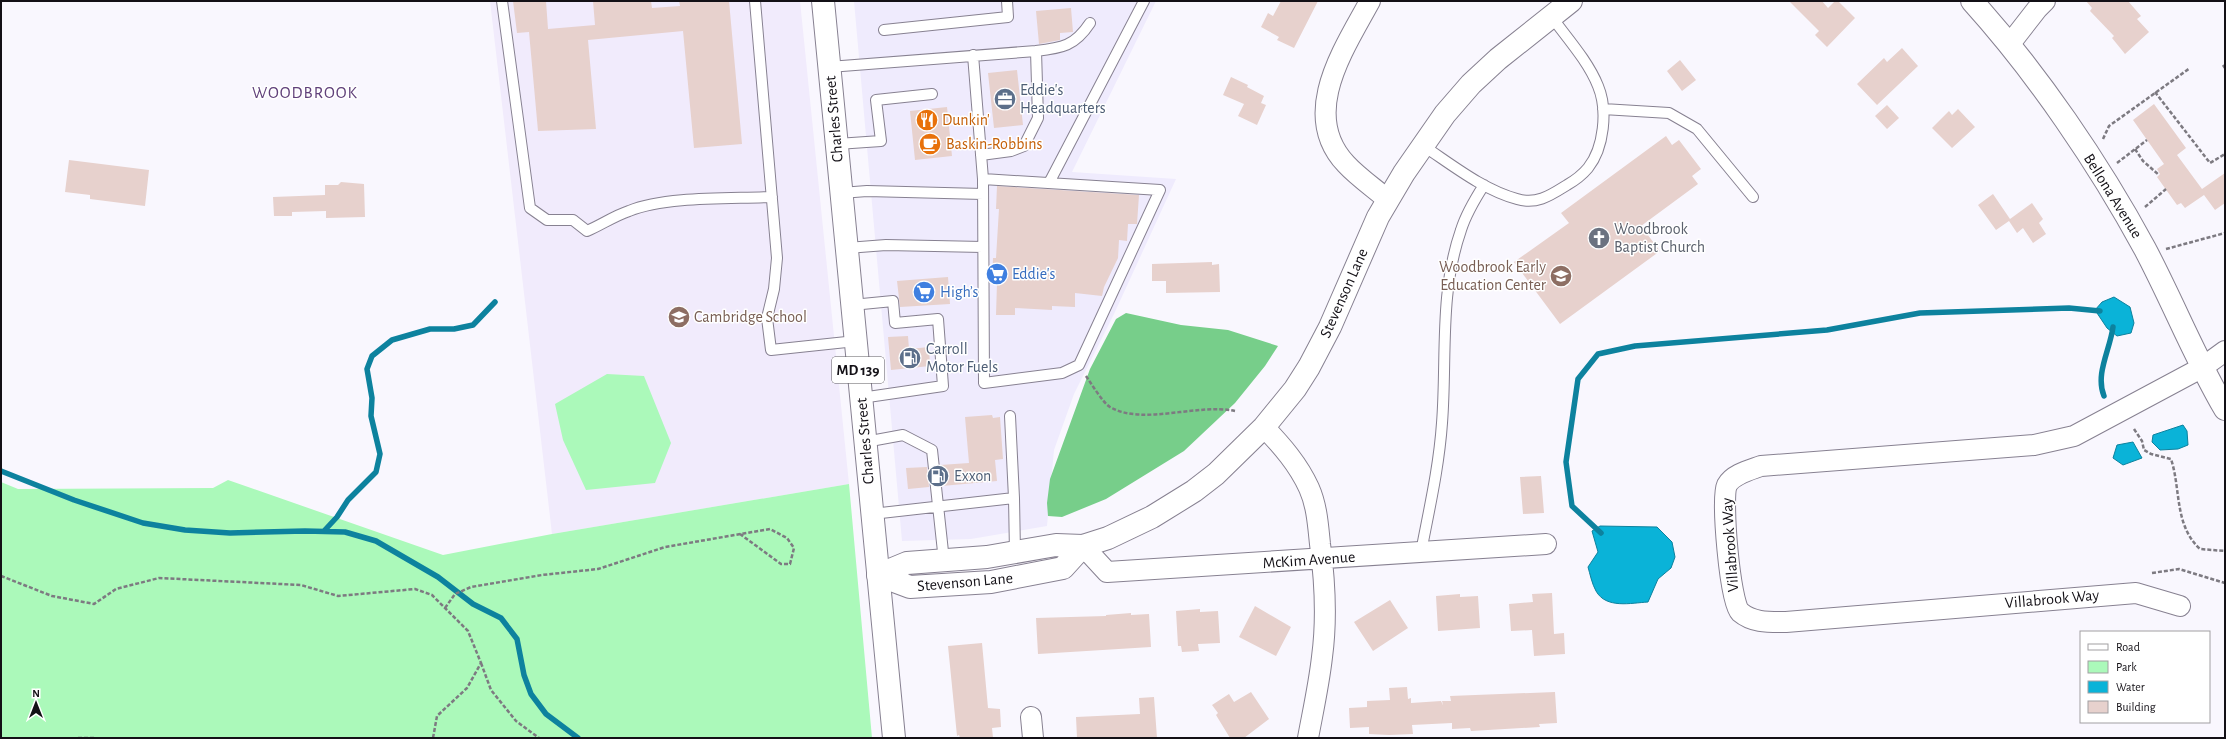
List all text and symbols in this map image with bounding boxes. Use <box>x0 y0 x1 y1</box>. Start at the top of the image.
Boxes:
street label: Charles Street <box>822 75 846 163</box>
place label: Eddie's Headquarters <box>1020 82 1106 116</box>
district label: WOODBROOK <box>252 84 358 101</box>
office icon: Eddie's Headquarters <box>992 86 1018 112</box>
restaurant icon: Dunkin' <box>914 107 940 133</box>
place label: Dunkin' <box>942 112 990 128</box>
cafe icon: Baskin-Robbins <box>917 131 943 157</box>
place label: Baskin-Robbins <box>946 136 1042 152</box>
street label: Bellona Avenue <box>2081 151 2145 241</box>
place label: Woodbrook Baptist Church <box>1614 221 1705 255</box>
church icon: Woodbrook Baptist Church <box>1586 225 1612 251</box>
street label: Stevenson Lane <box>1317 246 1371 340</box>
place label: Woodbrook Early Education Center <box>1439 259 1547 293</box>
supermarket icon: Eddie's <box>984 261 1010 287</box>
school or university icon: Woodbrook Early Education Center <box>1548 263 1574 289</box>
place label: Eddie's <box>1012 266 1055 282</box>
supermarket icon: High’s <box>911 279 937 305</box>
place label: High’s <box>940 284 979 300</box>
school or university icon: Cambridge School <box>666 304 692 330</box>
place label: Cambridge School <box>694 309 807 325</box>
place label: Carroll Motor Fuels <box>926 341 998 375</box>
fuel station icon: Carroll Motor Fuels <box>897 345 923 371</box>
road number: MD 139 <box>832 357 884 383</box>
street label: Charles Street <box>853 397 877 485</box>
fuel station icon: Exxon <box>925 463 951 489</box>
place label: Exxon <box>954 468 991 484</box>
street label: Villabrook Way <box>1719 497 1742 593</box>
street label: McKim Avenue <box>1262 549 1356 571</box>
street label: Stevenson Lane <box>916 570 1014 594</box>
street label: Villabrook Way <box>2004 587 2100 612</box>
legend <box>2080 631 2210 723</box>
text: Road <box>2116 641 2140 653</box>
text: Park <box>2116 661 2137 673</box>
text: Water <box>2116 681 2145 693</box>
north arrow <box>16 683 56 723</box>
text: N <box>32 688 40 699</box>
text: Building <box>2116 701 2156 713</box>

